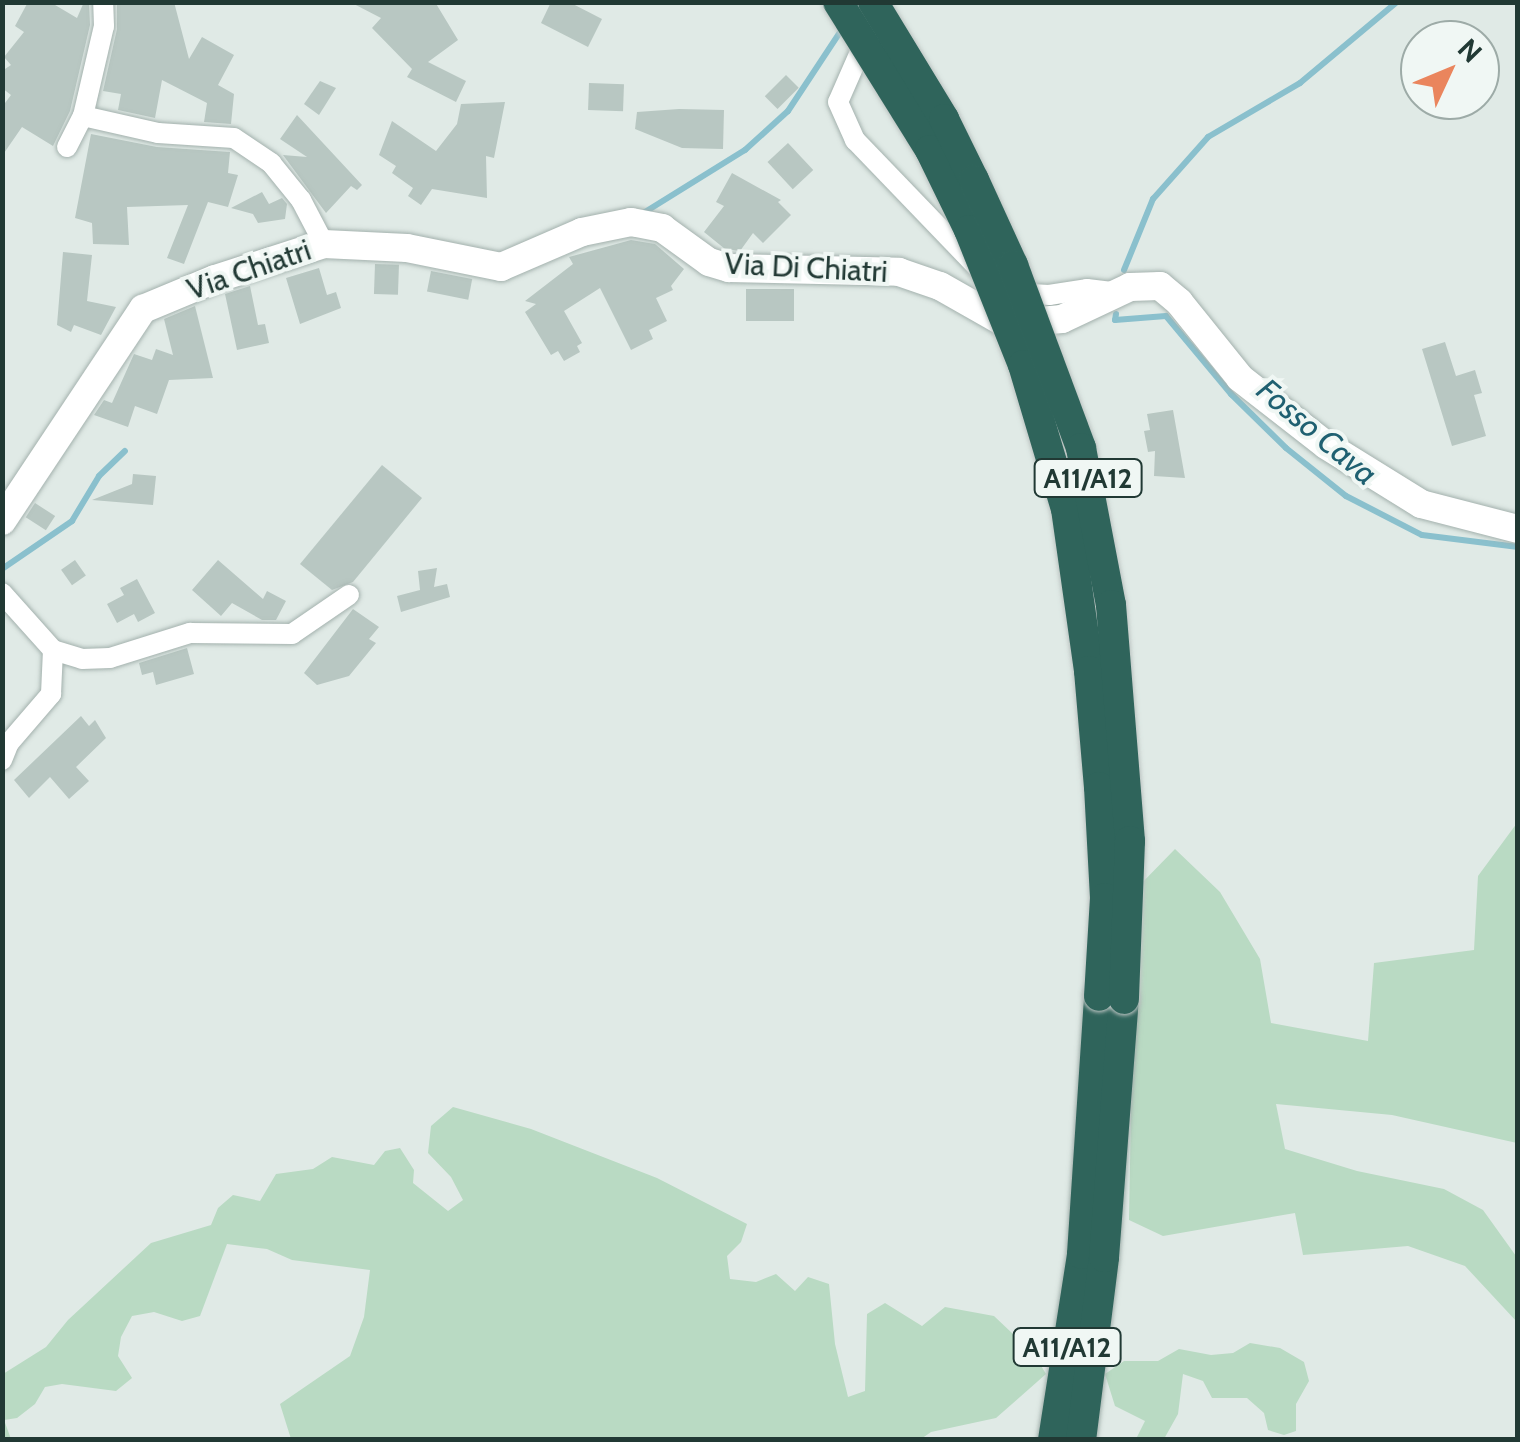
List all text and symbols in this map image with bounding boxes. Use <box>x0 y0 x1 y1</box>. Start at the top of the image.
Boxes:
north arrow <box>1400 20 1500 120</box>
text: N <box>1451 32 1489 69</box>
street label: Via Chiatri <box>182 232 316 308</box>
street label: Via Di Chiatri <box>724 246 888 290</box>
water label: Fosso Cava <box>1249 371 1385 493</box>
road number: A11/A12 <box>1033 455 1143 501</box>
road number: A11/A12 <box>1012 1324 1122 1370</box>

